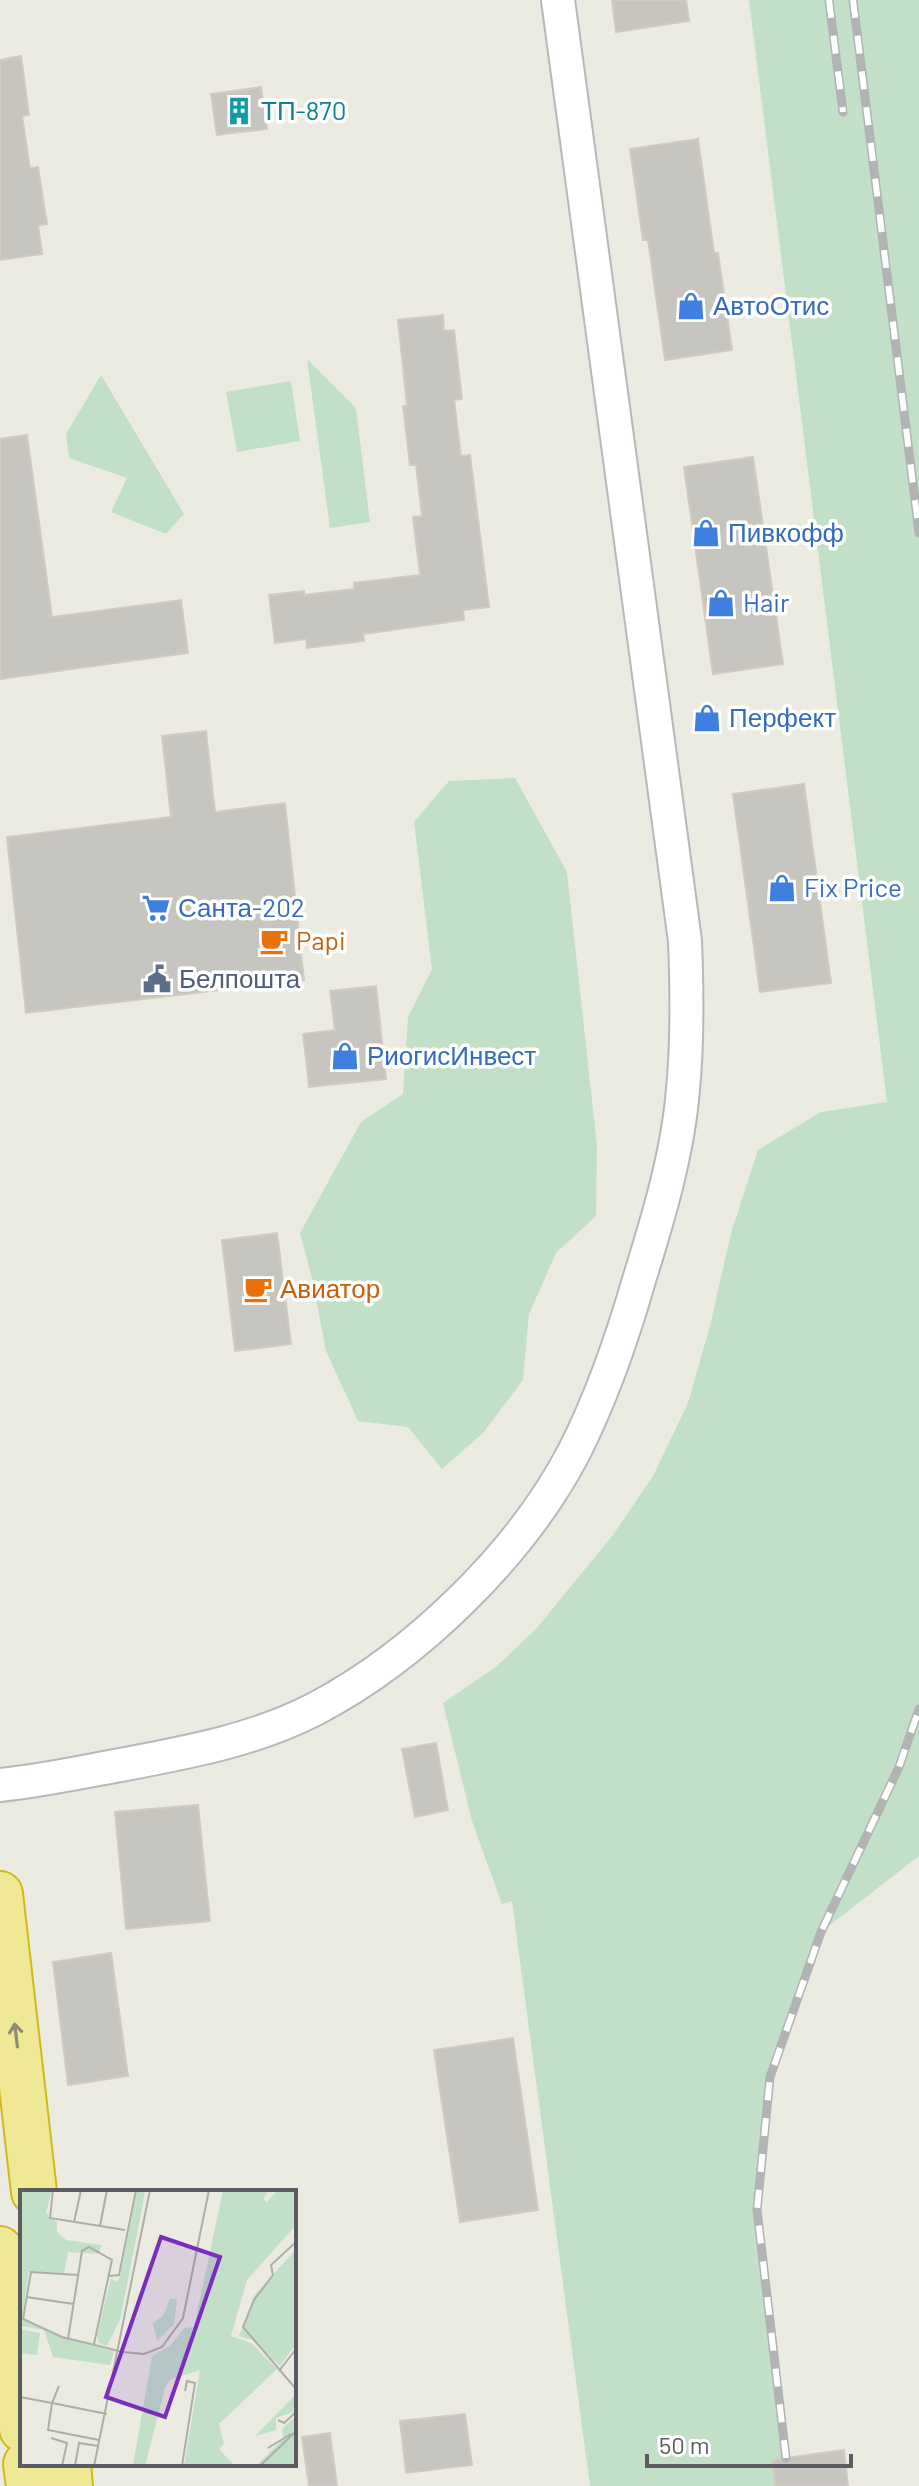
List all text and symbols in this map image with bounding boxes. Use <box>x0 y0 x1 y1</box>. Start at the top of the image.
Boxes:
place label: ТП-870 <box>261 94 346 125</box>
building icon: ТП-870 <box>224 96 254 126</box>
place label: АвтоОтис <box>713 289 829 320</box>
shop icon: АвтоОтис <box>676 291 706 321</box>
place label: Пивкофф <box>728 516 844 547</box>
shop icon: Пивкофф <box>691 518 721 548</box>
place label: Hair <box>743 586 790 617</box>
shop icon: Hair <box>706 588 736 618</box>
place label: Перфект <box>729 701 836 732</box>
shop icon: Перфект <box>692 703 722 733</box>
place label: Fix Price <box>804 871 902 902</box>
shop icon: Fix Price <box>767 873 797 903</box>
place label: Санта-202 <box>178 891 305 922</box>
supermarket icon: Санта-202 <box>141 893 171 923</box>
place label: Papi <box>296 924 346 955</box>
cafe icon: Papi <box>259 926 289 956</box>
place label: Белпошта <box>179 962 301 993</box>
public building icon: Белпошта <box>142 964 172 994</box>
place label: РиогисИнвест <box>367 1039 536 1070</box>
shop icon: РиогисИнвест <box>330 1041 360 1071</box>
place label: Авиатор <box>280 1272 380 1303</box>
cafe icon: Авиатор <box>243 1274 273 1304</box>
one-way arrow <box>8 2023 23 2048</box>
inset map <box>20 2190 296 2466</box>
scale bar <box>647 2418 851 2468</box>
text: 50 m <box>659 2430 710 2459</box>

